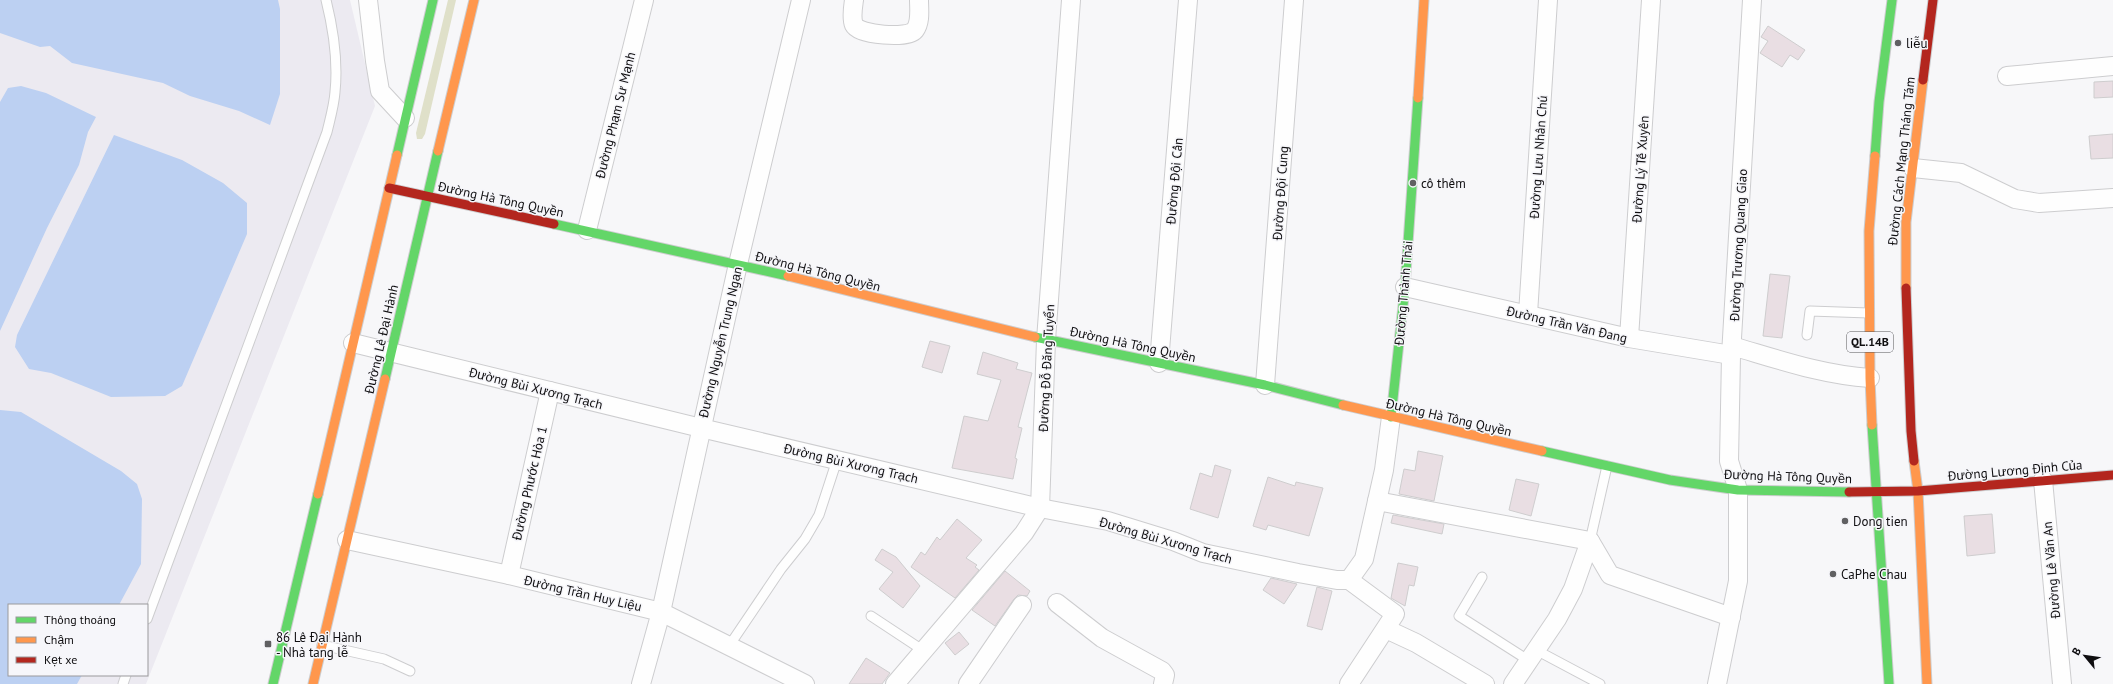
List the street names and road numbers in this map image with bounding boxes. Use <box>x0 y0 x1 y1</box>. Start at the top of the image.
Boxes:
street label: Đường Phạm Sư Mạnh <box>591 50 639 181</box>
street label: Đường Cách Mạng Tháng Tám <box>1884 76 1919 247</box>
street label: Đường Lưu Nhân Chú <box>1526 95 1551 220</box>
street label: Đường Lý Tế Xuyên <box>1628 115 1653 224</box>
street label: Đường Đội Cấn <box>1162 137 1187 226</box>
street label: Đường Đội Cung <box>1269 145 1292 242</box>
street label: Đường Trương Quang Giao <box>1726 168 1751 323</box>
street label: Đường Hà Tông Quyền <box>435 178 565 221</box>
street label: Đường Thành Thái <box>1390 240 1417 347</box>
street label: Đường Hà Tông Quyền <box>753 247 882 295</box>
street label: Đường Nguyễn Trung Ngạn <box>695 265 746 420</box>
street label: Đường Lê Đại Hành <box>360 283 402 396</box>
street label: Đường Trần Văn Đang <box>1504 302 1629 347</box>
street label: Đường Đỗ Đăng Tuyển <box>1035 304 1058 433</box>
street label: Đường Hà Tông Quyền <box>1067 323 1197 366</box>
road number: QL.14B <box>1847 332 1893 352</box>
street label: Đường Bùi Xương Trạch <box>466 363 605 413</box>
street label: Đường Hà Tông Quyền <box>1383 395 1513 440</box>
street label: Đường Phước Hòa 1 <box>508 424 551 543</box>
street label: Đường Bùi Xương Trạch <box>781 440 920 487</box>
street label: Đường Lương Định Của <box>1946 456 2083 485</box>
street label: Đường Hà Tông Quyền <box>1723 466 1852 487</box>
street label: Đường Bùi Xương Trạch <box>1097 513 1234 568</box>
street label: Đường Lê Văn An <box>2039 521 2064 620</box>
street label: Đường Trần Huy Liệu <box>521 571 643 615</box>

